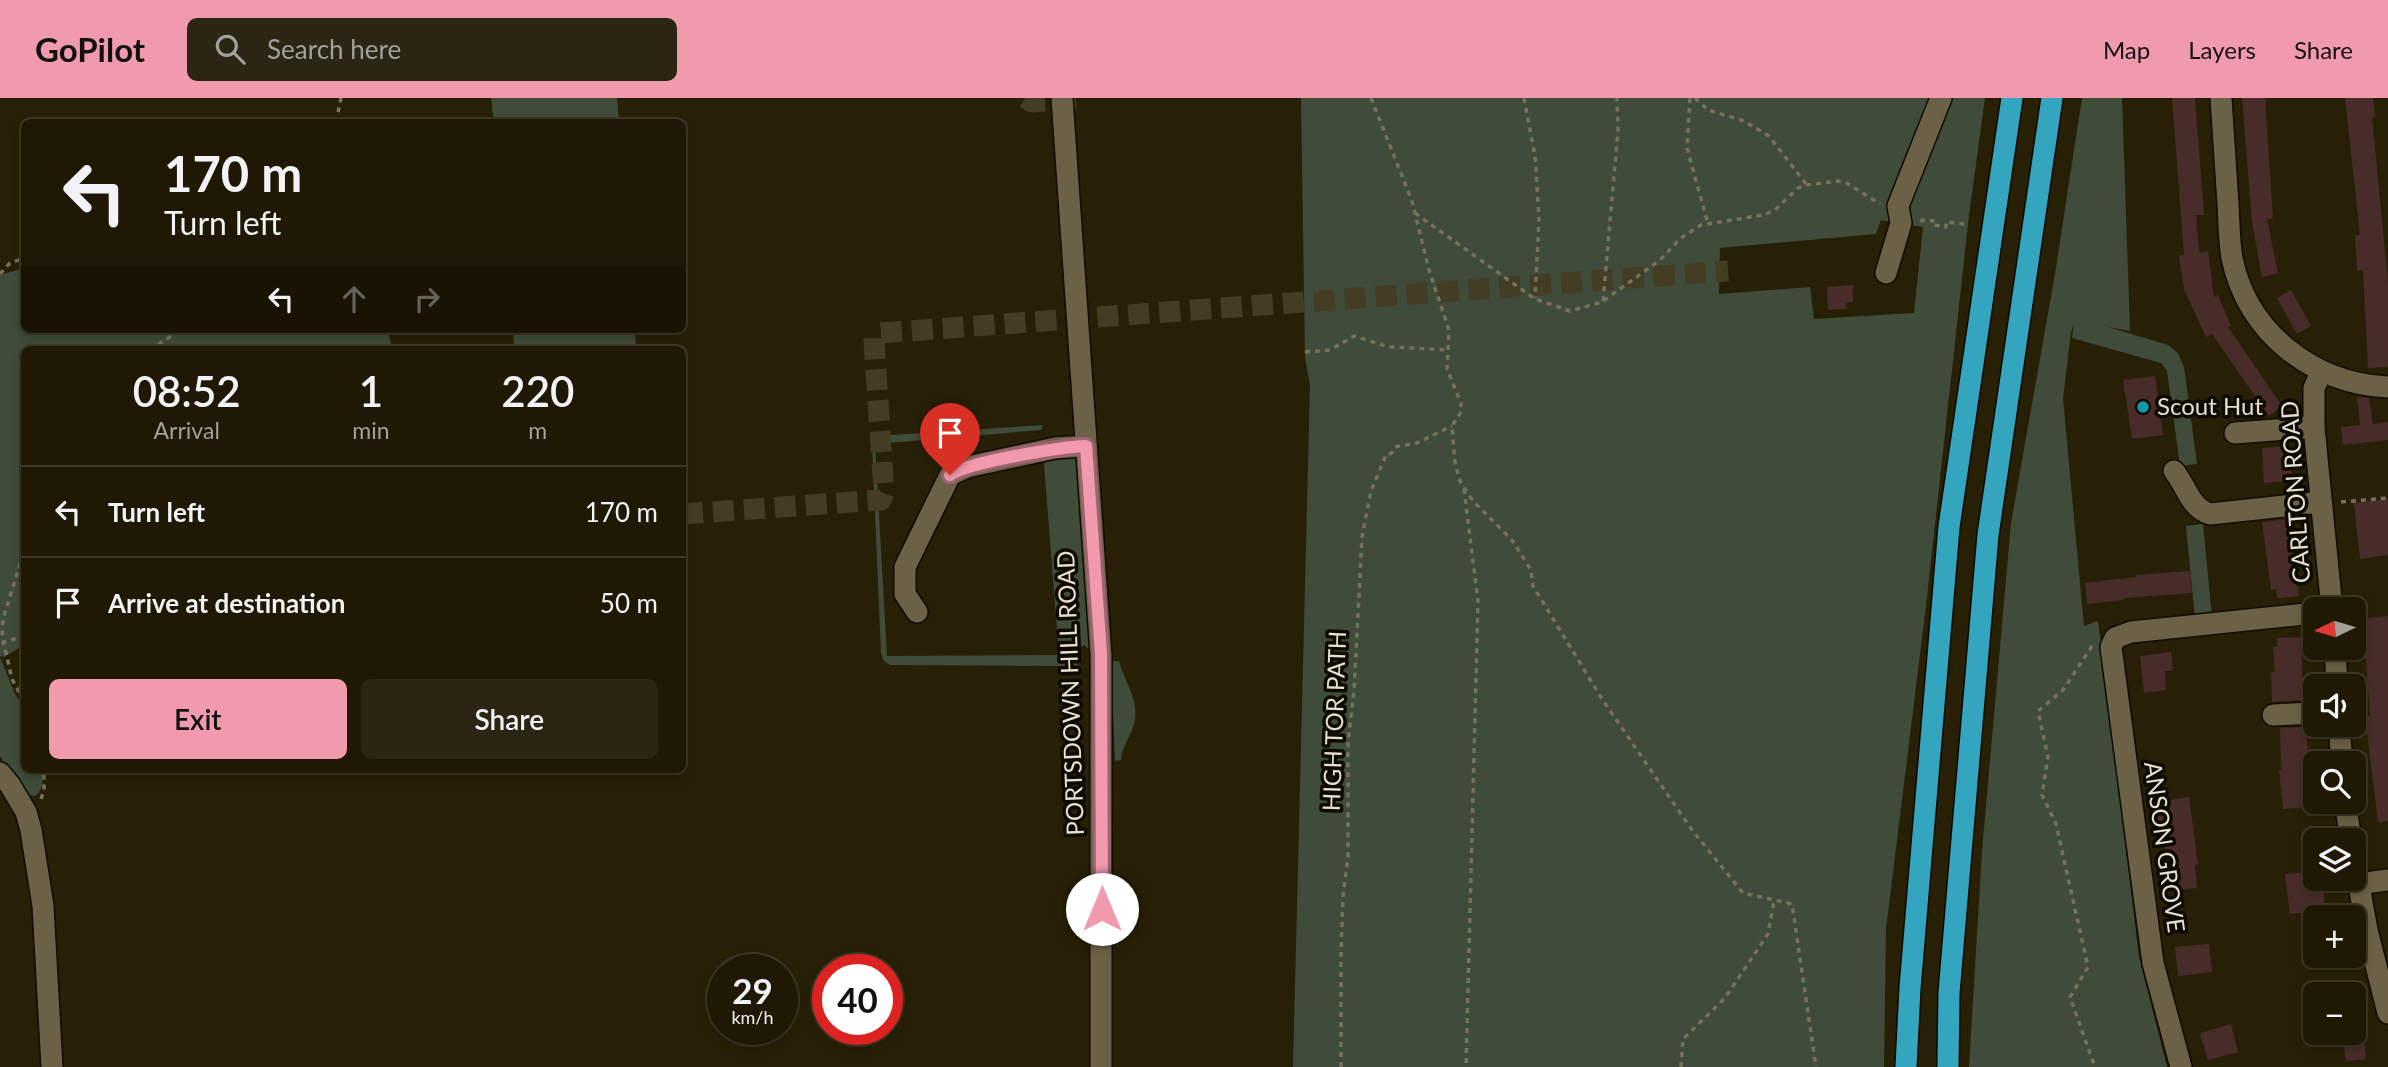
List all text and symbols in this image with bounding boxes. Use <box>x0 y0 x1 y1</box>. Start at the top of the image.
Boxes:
search box <box>187 18 677 81</box>
text: GoPilot <box>35 29 145 69</box>
icon: search <box>211 30 249 68</box>
text: Search here <box>267 33 401 65</box>
text: Map <box>2103 35 2150 64</box>
text: Layers <box>2188 35 2256 64</box>
text: Share <box>2294 35 2353 64</box>
text: 170 m <box>164 144 302 202</box>
icon: left <box>49 147 140 238</box>
text: Turn left <box>164 203 281 242</box>
icon: left <box>262 280 300 318</box>
icon: ahead <box>335 280 373 318</box>
icon: right <box>408 280 446 318</box>
text: 08:52 <box>133 366 241 416</box>
text: 1 <box>359 366 383 416</box>
text: 220 <box>501 366 574 416</box>
place label: Scout Hut <box>2157 391 2263 420</box>
marker: Scout Hut <box>2135 399 2151 415</box>
street label: CARLTON ROAD <box>2274 400 2315 584</box>
pin <box>920 403 980 475</box>
icon: arrive <box>931 414 969 452</box>
text: Arrival <box>154 416 220 444</box>
text: min <box>352 416 390 444</box>
text: m <box>528 416 547 444</box>
icon: left <box>49 493 87 531</box>
text: Turn left <box>108 496 205 528</box>
text: 170 m <box>585 496 658 528</box>
street label: PORTSDOWN HILL ROAD <box>1050 550 1089 836</box>
icon: arrive <box>49 584 87 622</box>
text: Arrive at destination <box>108 587 345 619</box>
text: 50 m <box>600 587 658 619</box>
north arrow <box>2303 597 2366 660</box>
map controls <box>2303 597 2366 1045</box>
street label: HIGH TOR PATH <box>1316 630 1351 812</box>
button: sound <box>2303 674 2366 737</box>
button: Exit <box>49 679 347 759</box>
button: Share <box>361 679 658 759</box>
button: search <box>2303 751 2366 814</box>
street label: ANSON GROVE <box>2139 759 2192 934</box>
button: layers <box>2303 828 2366 891</box>
position arrow <box>1065 872 1139 946</box>
button: + <box>2303 905 2366 968</box>
speed limit sign: 40 <box>812 954 903 1045</box>
text: 29 <box>732 969 773 1011</box>
button: − <box>2303 982 2366 1045</box>
text: km/h <box>731 1006 774 1028</box>

